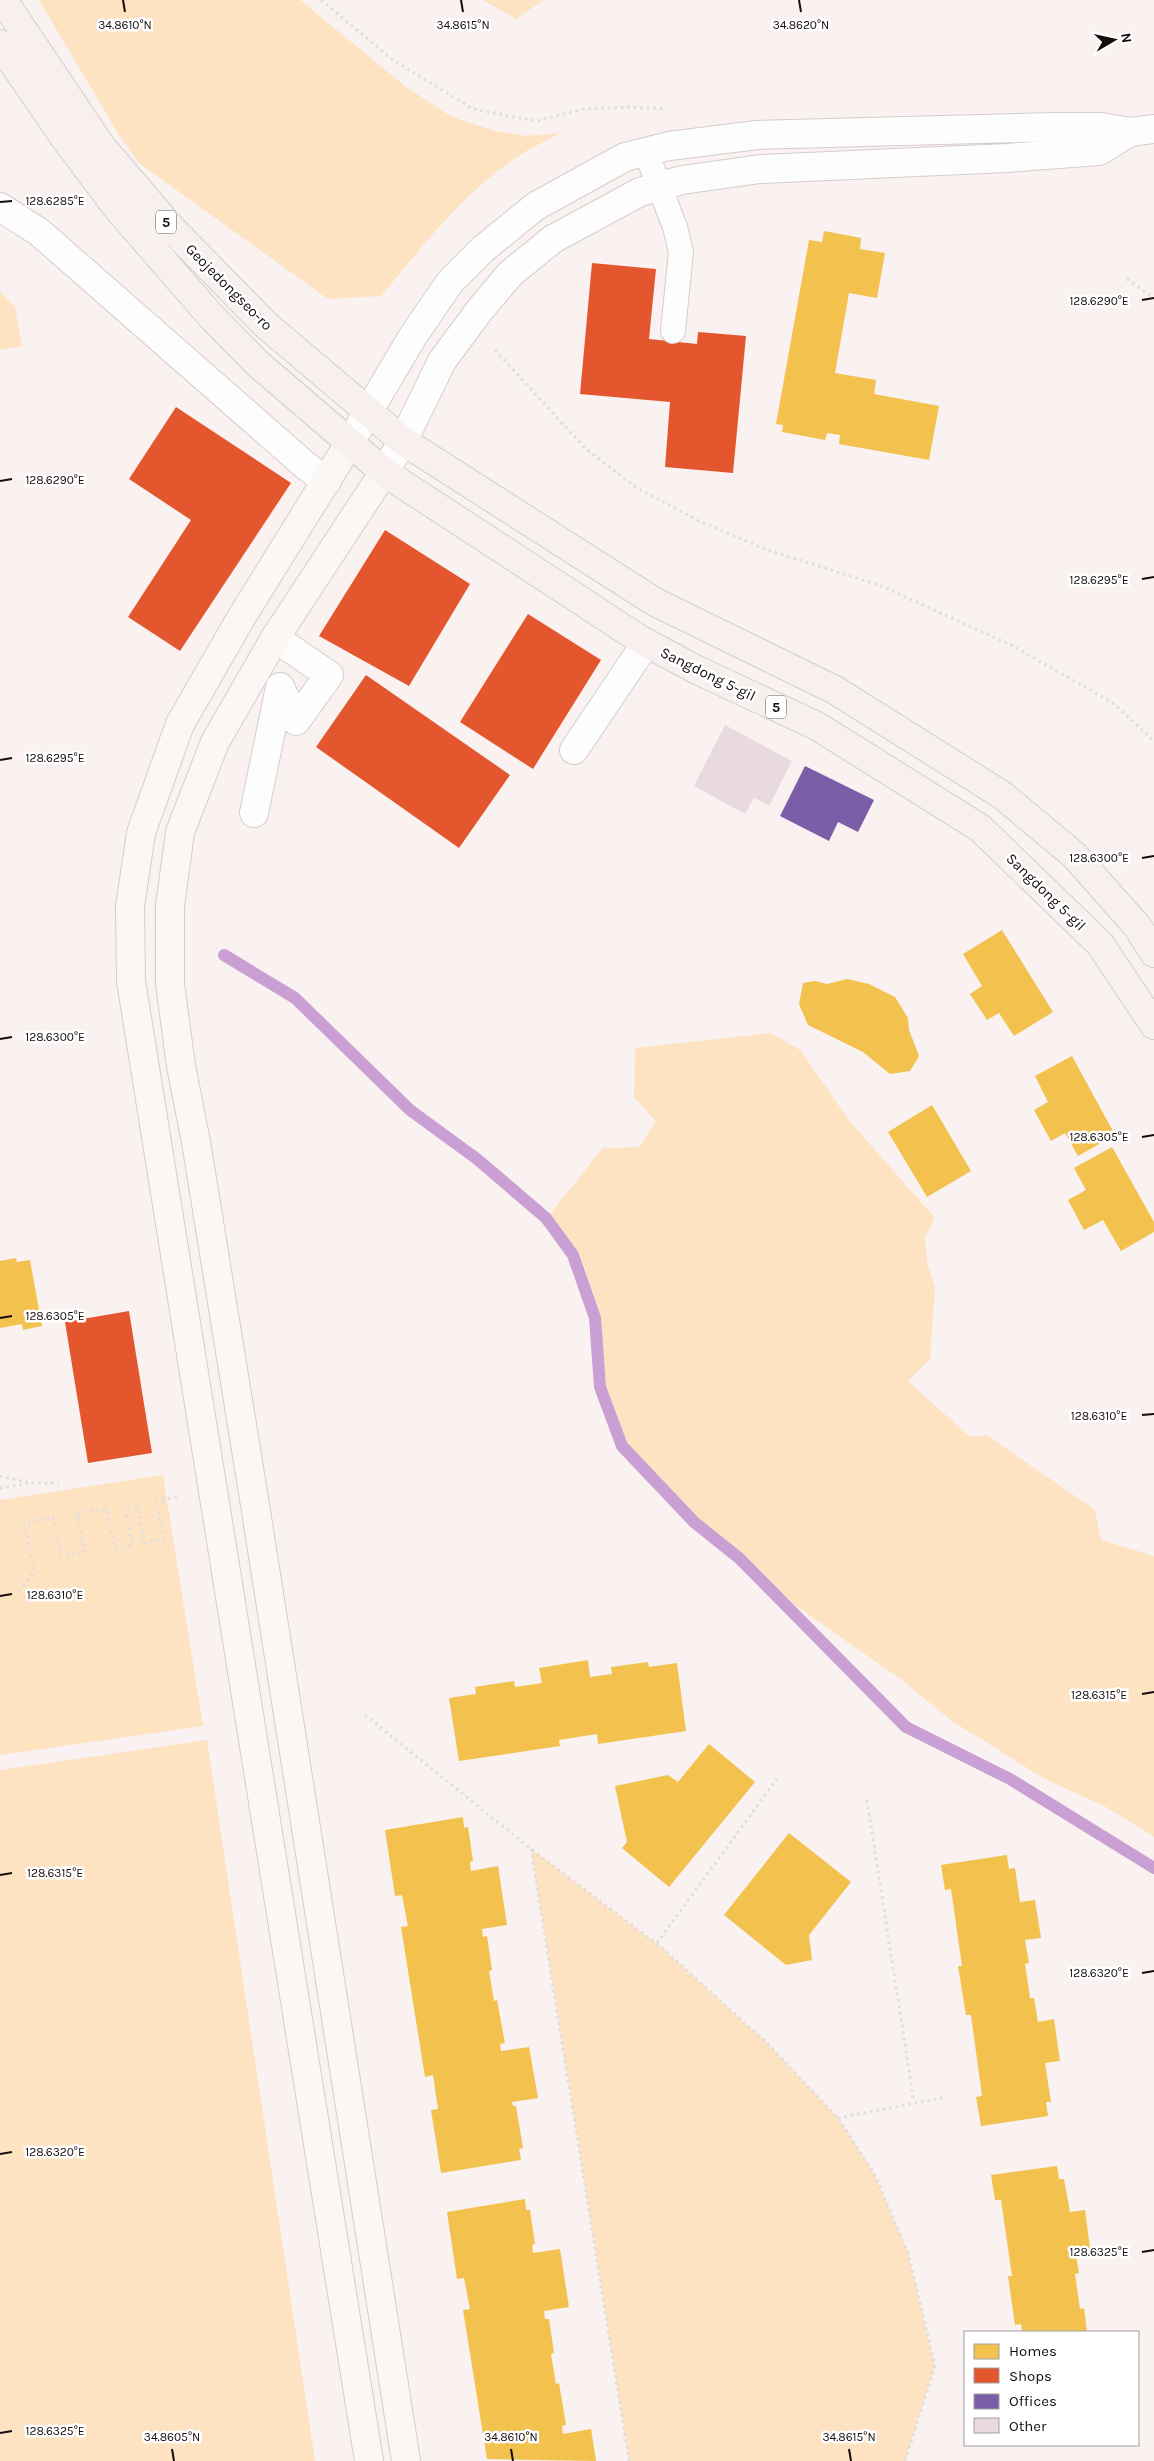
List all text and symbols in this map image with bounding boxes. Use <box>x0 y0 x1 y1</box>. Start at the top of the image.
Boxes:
north arrow <box>1089 15 1139 65</box>
text: 34.8610°N <box>98 18 152 32</box>
text: 34.8615°N <box>436 18 490 32</box>
text: 34.8620°N <box>773 18 829 32</box>
text: N <box>1117 32 1136 44</box>
text: 128.6285°E <box>25 194 85 208</box>
road number: 5 <box>156 210 176 233</box>
street label: Geojedongseo-ro <box>182 240 276 334</box>
text: 128.6290°E <box>1069 294 1129 308</box>
text: 128.6290°E <box>25 473 85 487</box>
text: 128.6295°E <box>1070 573 1128 587</box>
street label: Sangdong 5-gil <box>657 643 759 705</box>
road number: 5 <box>766 696 786 719</box>
text: 128.6295°E <box>26 751 84 765</box>
street label: Sangdong 5-gil <box>1002 849 1090 935</box>
text: 128.6300°E <box>1069 851 1129 865</box>
text: 128.6300°E <box>25 1030 85 1044</box>
text: 128.6305°E <box>1069 1130 1129 1144</box>
text: 128.6305°E <box>25 1309 85 1323</box>
text: 128.6310°E <box>1071 1409 1127 1423</box>
text: 128.6310°E <box>27 1588 83 1602</box>
text: 128.6315°E <box>1071 1688 1127 1702</box>
text: 128.6315°E <box>27 1866 83 1880</box>
text: 128.6320°E <box>1069 1966 1129 1980</box>
text: 128.6320°E <box>25 2145 85 2159</box>
text: 128.6325°E <box>1070 2245 1128 2259</box>
legend <box>964 2331 1139 2446</box>
text: Homes <box>1009 2342 1057 2360</box>
text: Shops <box>1009 2367 1052 2385</box>
text: Offices <box>1009 2392 1057 2410</box>
text: Other <box>1009 2417 1047 2435</box>
text: 128.6325°E <box>26 2424 84 2438</box>
text: 34.8605°N <box>144 2430 200 2444</box>
text: 34.8610°N <box>484 2430 538 2444</box>
text: 34.8615°N <box>822 2430 876 2444</box>

